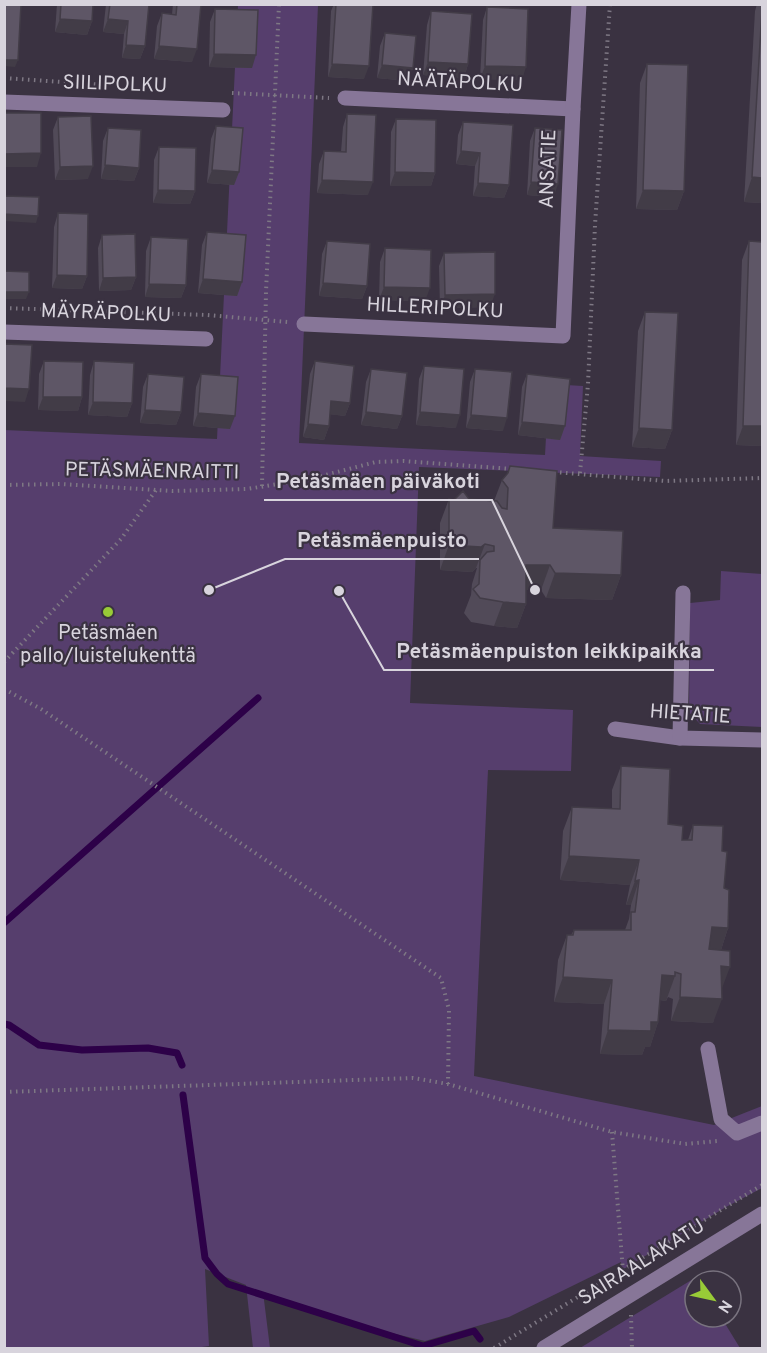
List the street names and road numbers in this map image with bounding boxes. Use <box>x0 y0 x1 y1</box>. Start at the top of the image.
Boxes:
street label: NÄÄTÄPOLKU <box>396 66 524 99</box>
street label: SIILIPOLKU <box>62 70 168 100</box>
street label: ANSATIE <box>535 129 563 209</box>
street label: HILLERIPOLKU <box>366 292 504 326</box>
street label: MÄYRÄPOLKU <box>40 298 172 329</box>
street label: PETÄSMÄENRAITTI <box>65 456 239 487</box>
street label: HIETATIE <box>649 699 731 731</box>
street label: SAIRAALAKATU <box>574 1214 710 1312</box>

